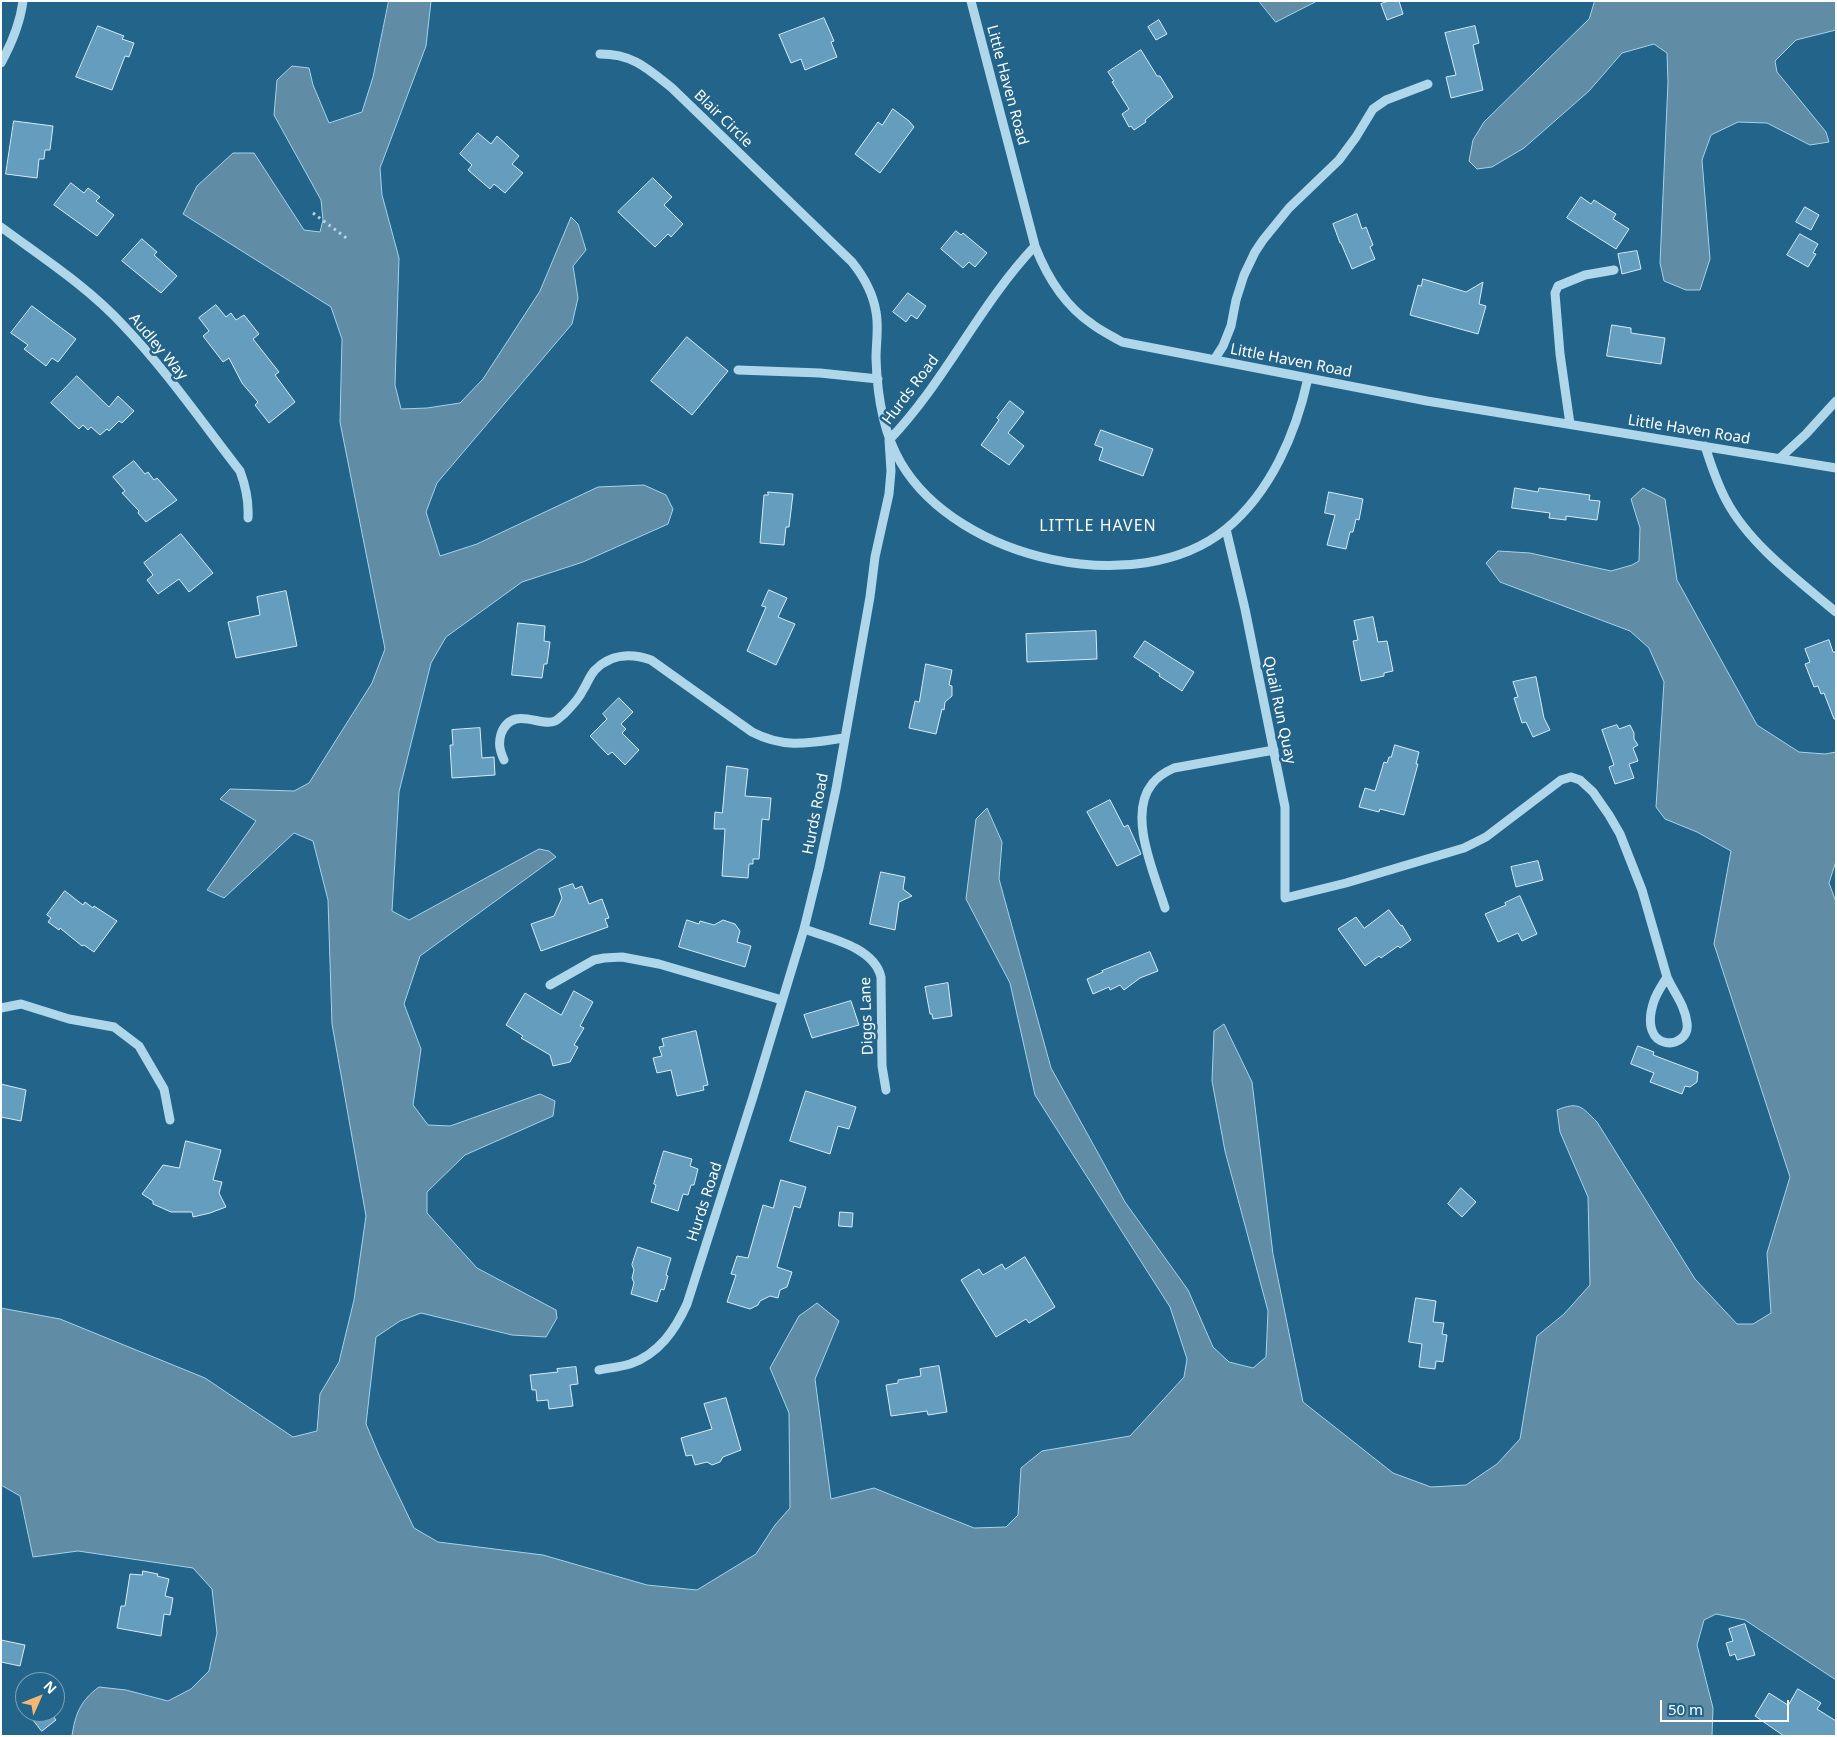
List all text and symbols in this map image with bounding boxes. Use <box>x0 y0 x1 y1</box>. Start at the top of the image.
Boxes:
street label: Little Haven Road <box>982 23 1032 147</box>
street label: Blair Circle <box>690 87 756 151</box>
street label: Audley Way <box>125 310 191 384</box>
street label: Little Haven Road <box>1229 340 1353 382</box>
street label: Hurds Road <box>879 352 943 428</box>
street label: Little Haven Road <box>1627 411 1751 449</box>
district label: LITTLE HAVEN <box>1038 516 1158 536</box>
street label: Quail Run Quay <box>1259 654 1299 766</box>
street label: Hurds Road <box>799 772 833 856</box>
street label: Diggs Lane <box>857 977 877 1055</box>
street label: Hurds Road <box>684 1160 726 1244</box>
north arrow <box>15 1672 65 1722</box>
text: N <box>40 1676 61 1698</box>
scale bar <box>1662 1690 1791 1722</box>
text: 50 m <box>1668 1699 1703 1719</box>

